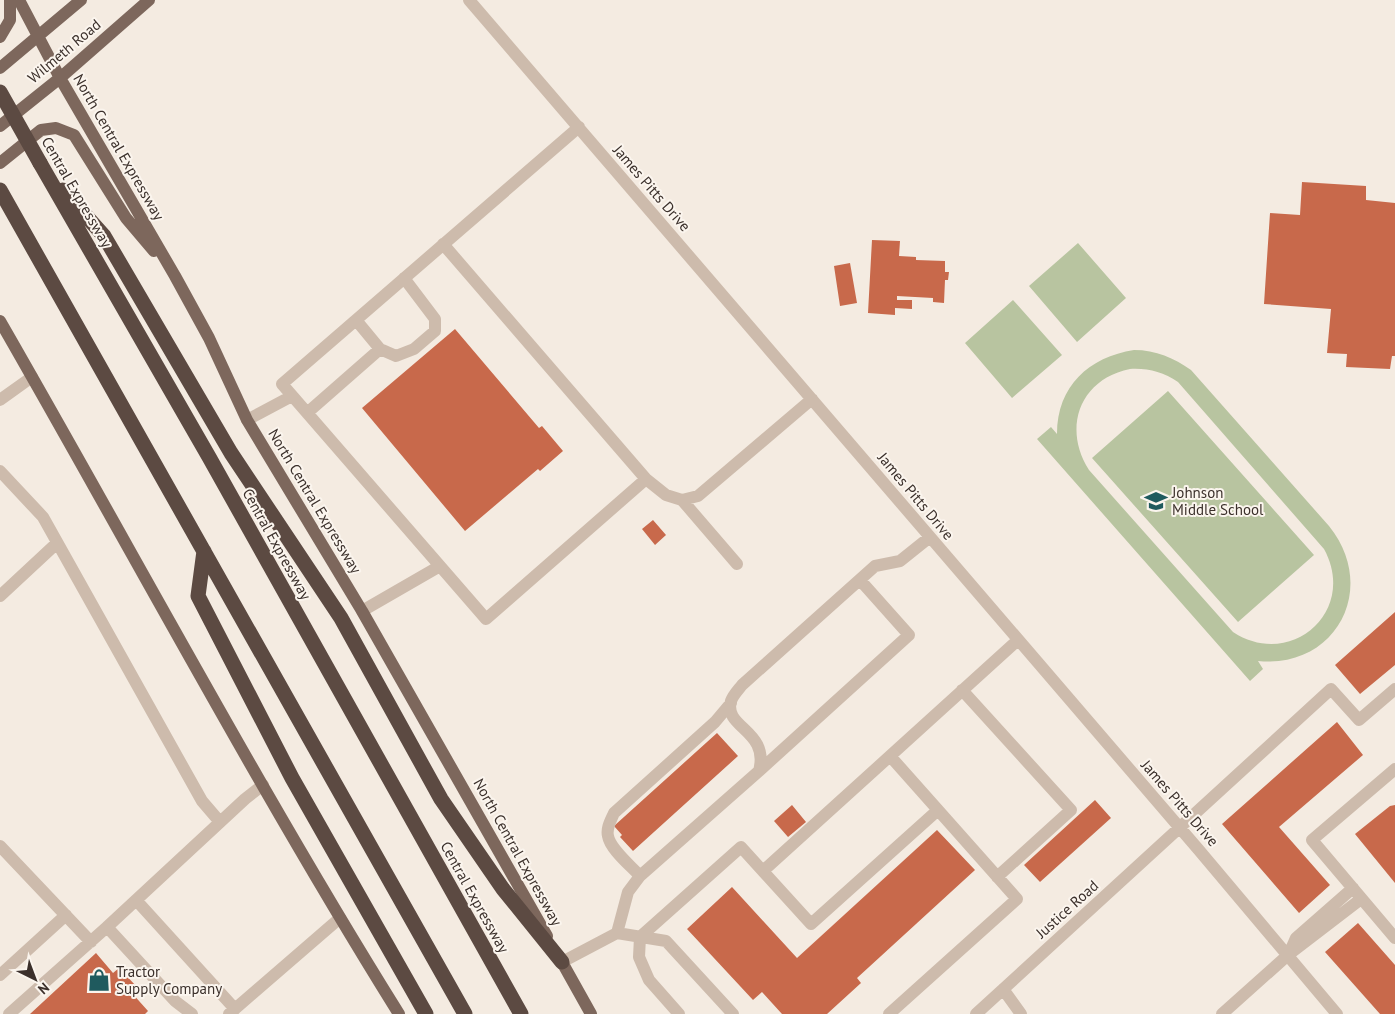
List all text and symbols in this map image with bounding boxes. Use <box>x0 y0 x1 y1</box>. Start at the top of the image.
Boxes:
street label: Wilmeth Road <box>24 15 104 87</box>
street label: North Central Expressway <box>70 71 168 223</box>
street label: Central Expressway <box>38 134 116 250</box>
street label: James Pitts Drive <box>609 140 695 235</box>
street label: North Central Expressway <box>265 425 365 577</box>
street label: James Pitts Drive <box>873 448 958 544</box>
place label: Johnson Middle School <box>1171 483 1264 519</box>
street label: Central Expressway <box>239 485 315 603</box>
school or university icon: Johnson Middle School <box>1143 488 1169 514</box>
street label: James Pitts Drive <box>1137 755 1223 850</box>
street label: North Central Expressway <box>470 775 566 929</box>
street label: Central Expressway <box>437 838 513 956</box>
street label: Justice Road <box>1031 876 1102 943</box>
north arrow <box>10 954 60 1004</box>
place label: Tractor Supply Company <box>116 962 222 998</box>
shop icon: Tractor Supply Company <box>86 967 112 993</box>
text: N <box>34 979 53 998</box>

